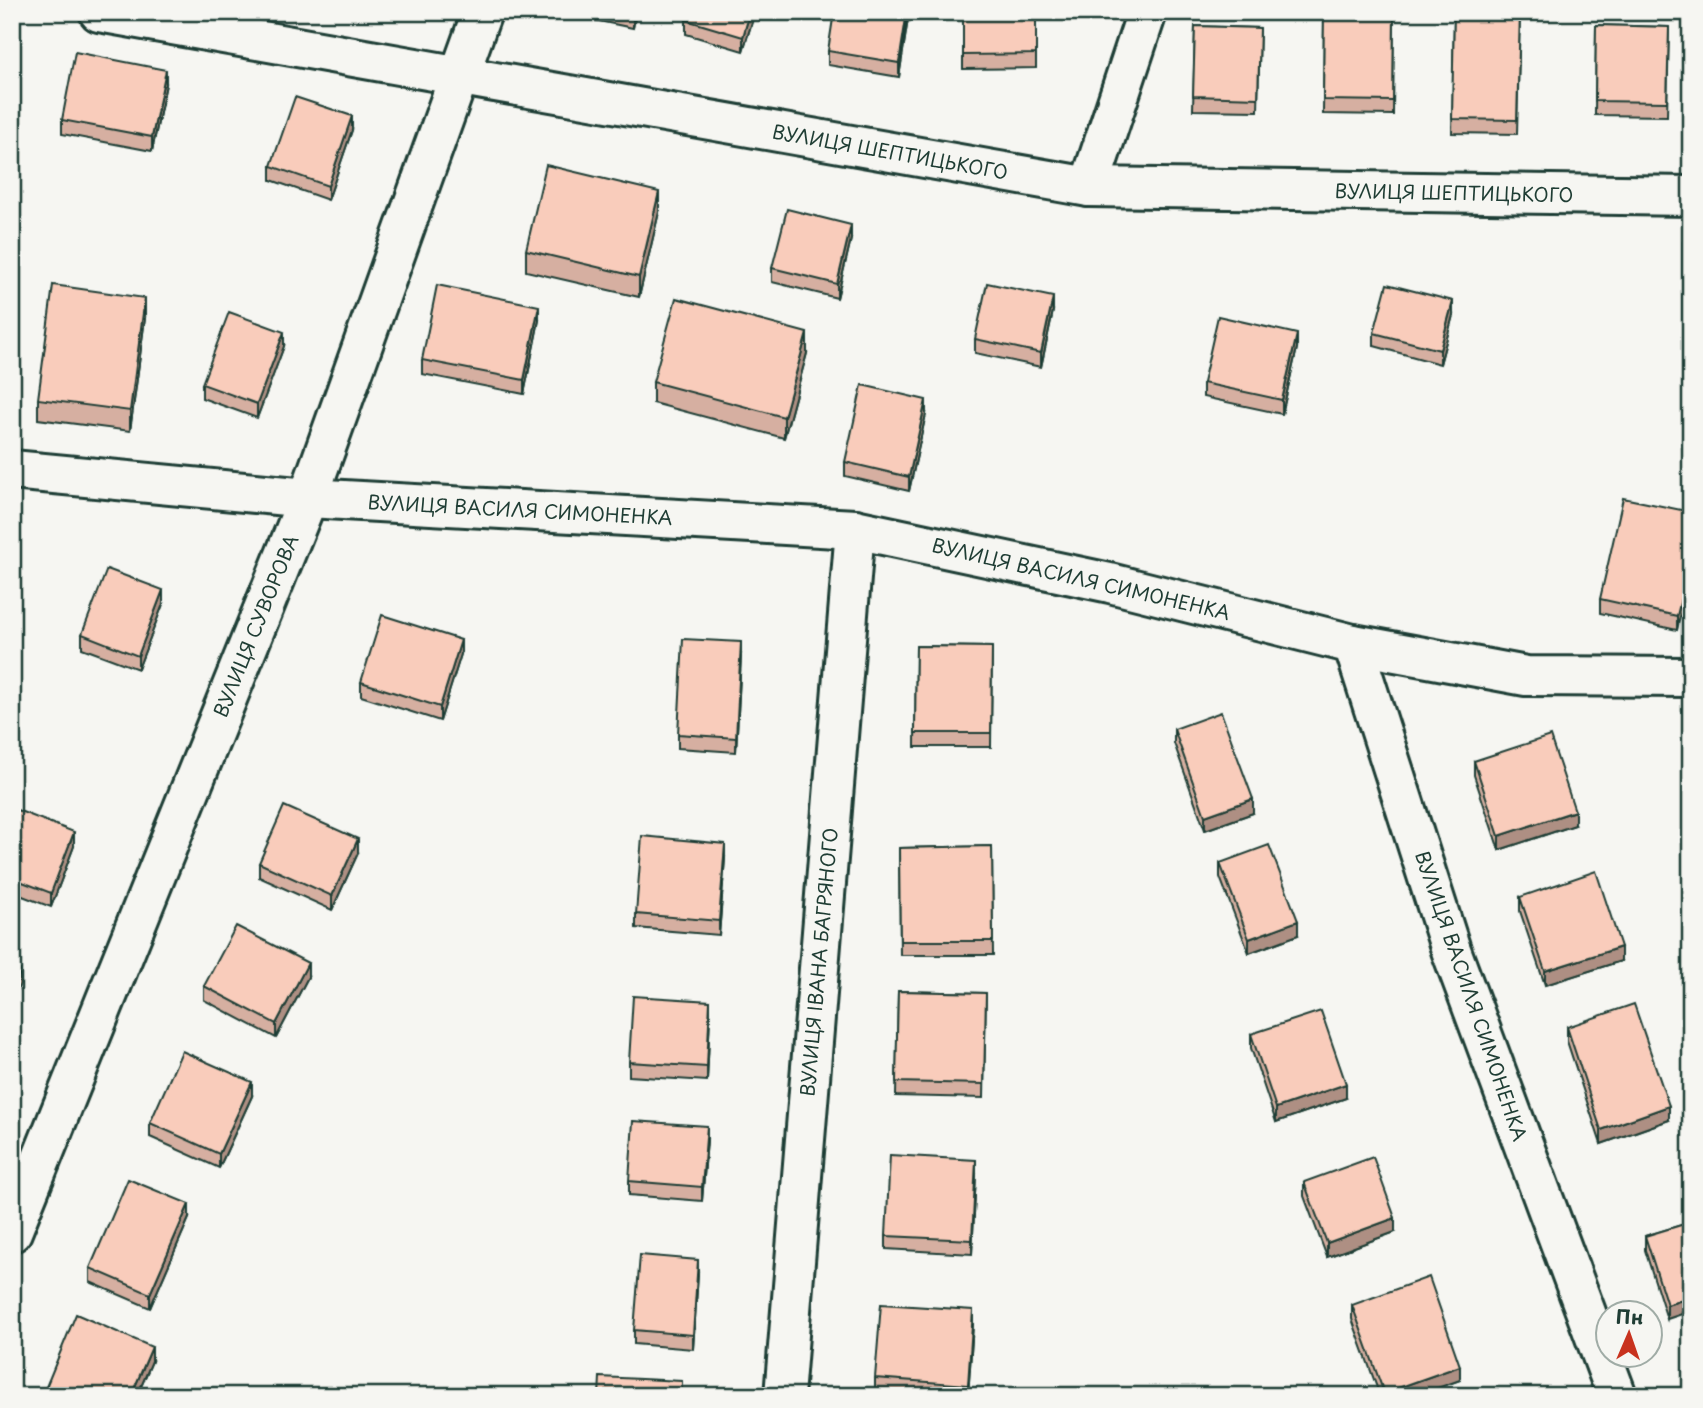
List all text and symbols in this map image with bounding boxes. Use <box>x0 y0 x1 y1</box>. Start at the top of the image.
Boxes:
street label: ВУЛИЦЯ ШЕПТИЦЬКОГО <box>770 116 1010 186</box>
street label: ВУЛИЦЯ ШЕПТИЦЬКОГО <box>1334 176 1574 208</box>
street label: ВУЛИЦЯ ВАСИЛЯ СИМОНЕНКА <box>367 487 673 531</box>
street label: ВУЛИЦЯ СУВОРОВА <box>206 530 305 721</box>
street label: ВУЛИЦЯ ВАСИЛЯ СИМОНЕНКА <box>929 530 1233 626</box>
street label: ВУЛИЦЯ ІВАНА БАГРЯНОГО <box>792 826 844 1097</box>
street label: ВУЛИЦЯ ВАСИЛЯ СИМОНЕНКА <box>1409 847 1535 1145</box>
north arrow <box>1594 1300 1664 1370</box>
text: Пн <box>1615 1302 1644 1330</box>

